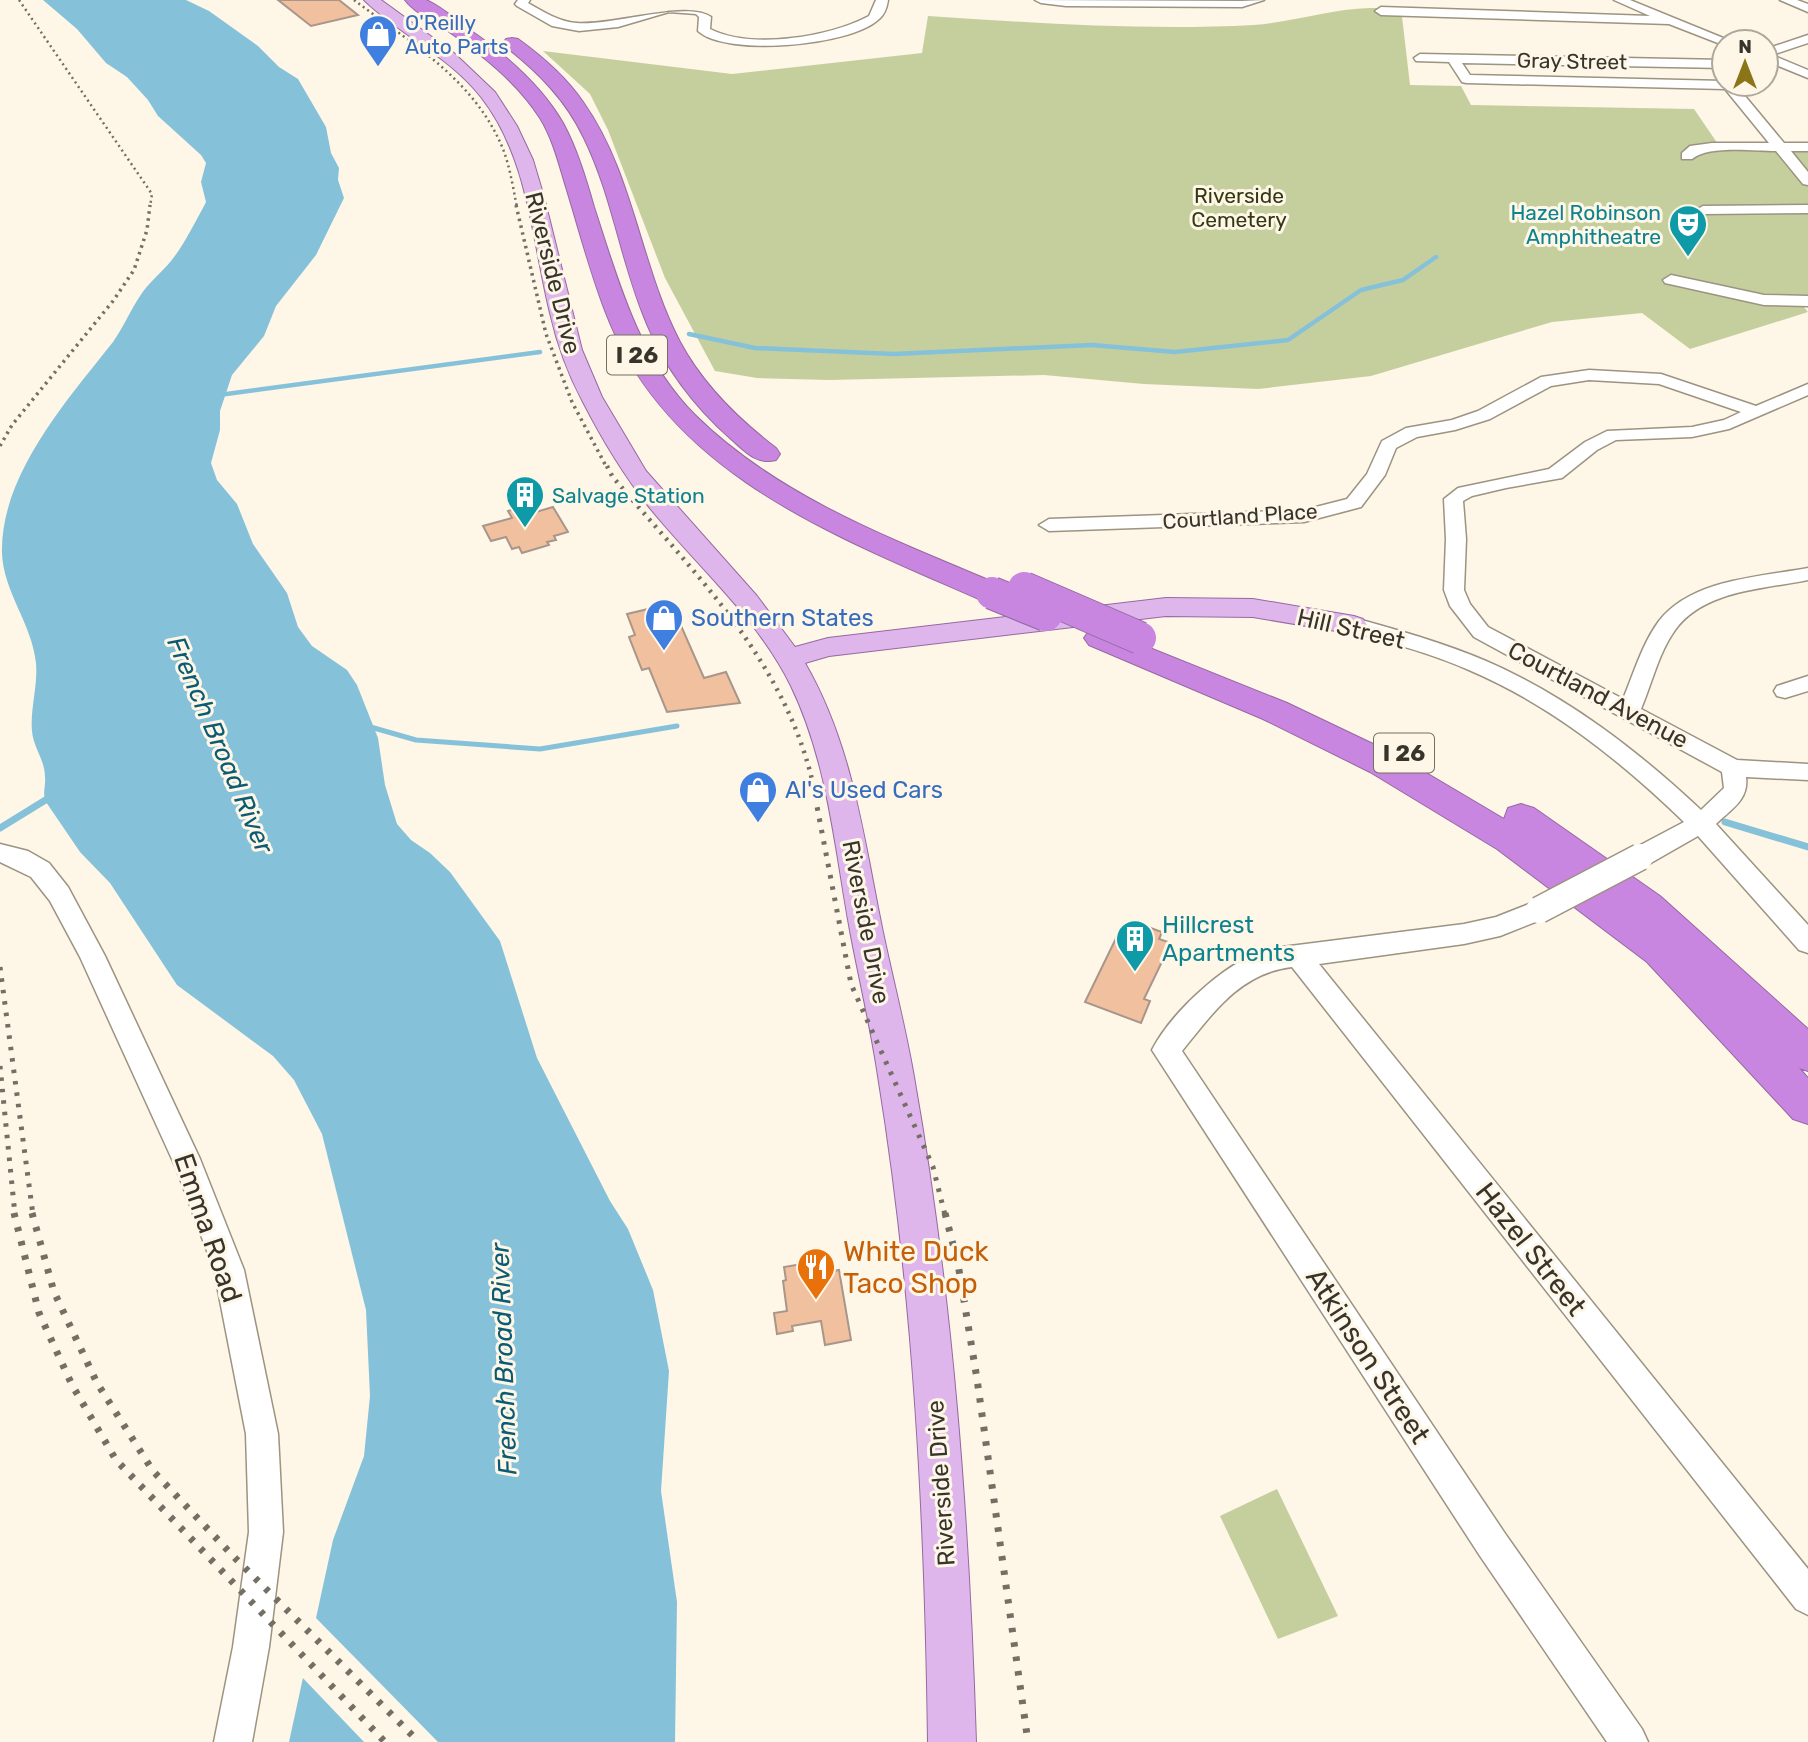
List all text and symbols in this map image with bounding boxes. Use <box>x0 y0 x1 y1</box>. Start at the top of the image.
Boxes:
place label: O'Reilly Auto Parts <box>405 10 509 59</box>
shop icon: O'Reilly Auto Parts <box>357 13 399 68</box>
north arrow <box>1710 28 1780 98</box>
text: N <box>1738 35 1752 58</box>
street label: Gray Street <box>1517 48 1627 74</box>
park label: Riverside Cemetery <box>1191 183 1287 232</box>
street label: Riverside Drive <box>519 189 587 357</box>
place label: Hazel Robinson Amphitheatre <box>1510 200 1661 249</box>
theatre icon: Hazel Robinson Amphitheatre <box>1667 203 1709 258</box>
road number: I 26 <box>607 336 667 374</box>
building icon: Salvage Station <box>504 474 546 529</box>
place label: Salvage Station <box>552 483 705 508</box>
street label: Courtland Place <box>1162 498 1318 534</box>
shop icon: Southern States <box>643 597 685 652</box>
street label: Hill Street <box>1294 603 1408 655</box>
place label: Southern States <box>691 604 874 632</box>
water label: French Broad River <box>160 632 280 859</box>
street label: Courtland Avenue <box>1503 636 1693 754</box>
road number: I 26 <box>1374 734 1434 772</box>
shop icon: Al's Used Cars <box>737 769 779 824</box>
place label: Al's Used Cars <box>785 776 943 804</box>
street label: Riverside Drive <box>836 838 896 1006</box>
place label: Hillcrest Apartments <box>1162 911 1295 967</box>
building icon: Hillcrest Apartments <box>1114 918 1156 973</box>
street label: Emma Road <box>167 1149 249 1307</box>
street label: Hazel Street <box>1469 1176 1593 1322</box>
place label: White Duck Taco Shop <box>843 1235 989 1300</box>
water label: French Broad River <box>484 1241 524 1476</box>
restaurant icon: White Duck Taco Shop <box>795 1246 837 1301</box>
street label: Atkinson Street <box>1299 1262 1437 1450</box>
street label: Riverside Drive <box>921 1399 961 1567</box>

